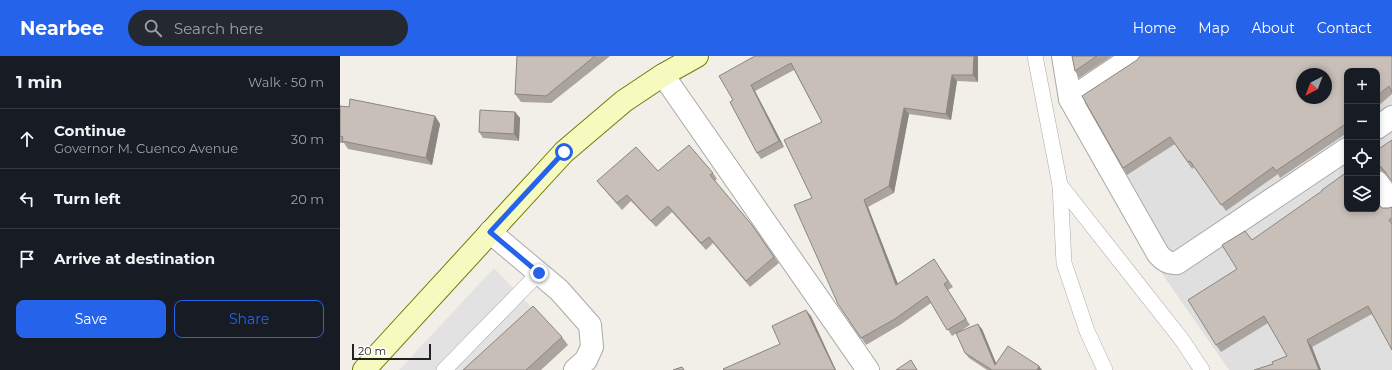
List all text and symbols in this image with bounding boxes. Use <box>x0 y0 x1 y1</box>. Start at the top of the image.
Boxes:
search box <box>128 10 408 46</box>
text: Nearbee <box>20 17 104 40</box>
icon: search <box>142 17 164 39</box>
text: Search here <box>174 19 263 38</box>
text: Home <box>1133 19 1176 37</box>
text: Map <box>1198 19 1229 37</box>
text: About <box>1251 19 1295 37</box>
text: Contact <box>1317 19 1372 37</box>
north arrow <box>1296 68 1332 104</box>
map controls <box>1344 68 1380 212</box>
button: + <box>1344 68 1380 104</box>
text: 1 min <box>16 72 62 92</box>
text: Walk · 50 m <box>248 74 324 90</box>
button: − <box>1344 104 1380 140</box>
text: Continue <box>54 121 126 140</box>
icon: ahead <box>16 128 38 150</box>
text: 30 m <box>291 131 324 147</box>
text: Governor M. Cuenco Avenue <box>54 140 238 156</box>
button: locate <box>1344 140 1380 176</box>
route start <box>555 143 573 161</box>
button: layers <box>1344 176 1380 212</box>
icon: left <box>16 188 38 210</box>
text: Turn left <box>54 189 121 208</box>
text: 20 m <box>291 191 324 207</box>
icon: arrive <box>16 248 38 270</box>
text: Arrive at destination <box>54 249 215 268</box>
route end <box>530 264 548 282</box>
button: Save <box>16 300 166 338</box>
button: Share <box>174 300 324 338</box>
scale bar <box>352 342 431 361</box>
text: 20 m <box>358 344 386 358</box>

